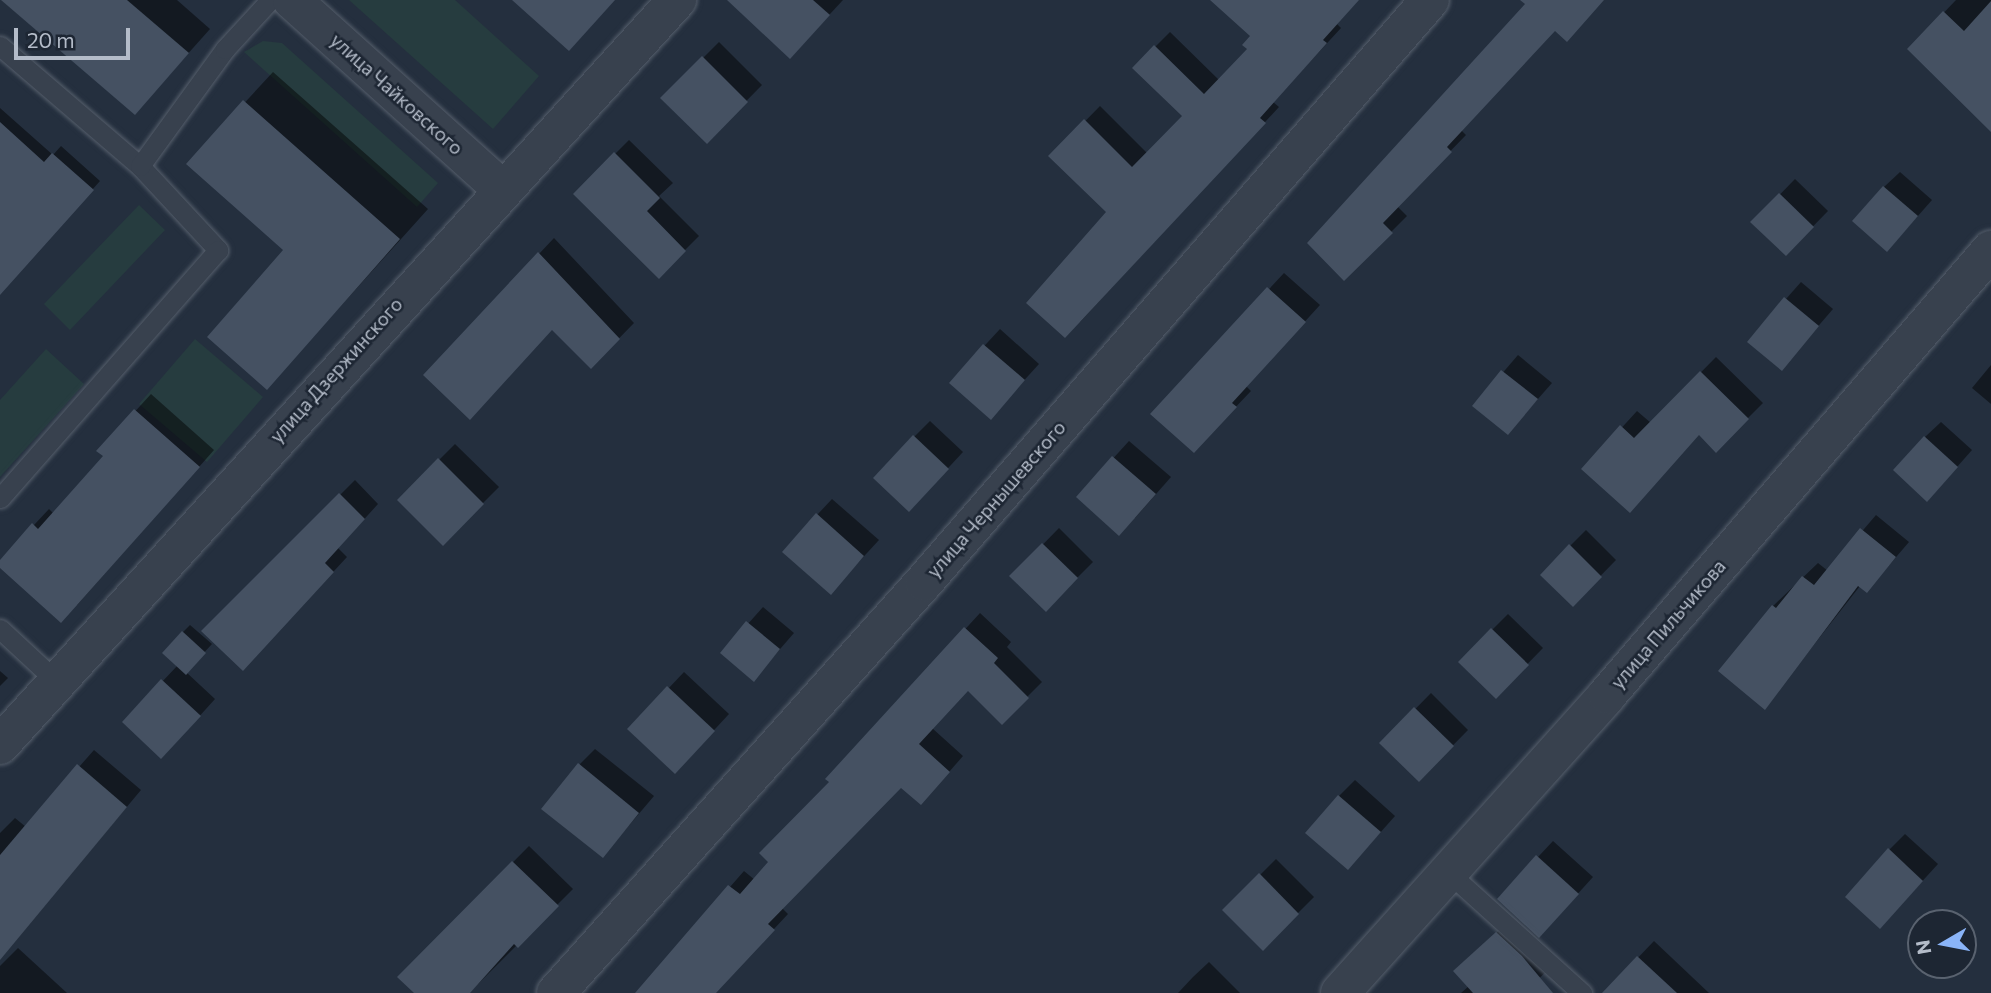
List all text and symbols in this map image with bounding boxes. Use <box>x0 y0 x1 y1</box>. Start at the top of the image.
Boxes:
scale bar <box>18 14 133 58</box>
text: 20 m <box>27 27 75 52</box>
street label: улица Чайковского <box>326 29 468 159</box>
street label: улица Дзержинского <box>265 293 407 447</box>
street label: улица Чернышевского <box>922 416 1070 582</box>
street label: улица Пильчикова <box>1606 555 1730 693</box>
north arrow <box>1907 909 1977 979</box>
text: N <box>1910 938 1935 956</box>

